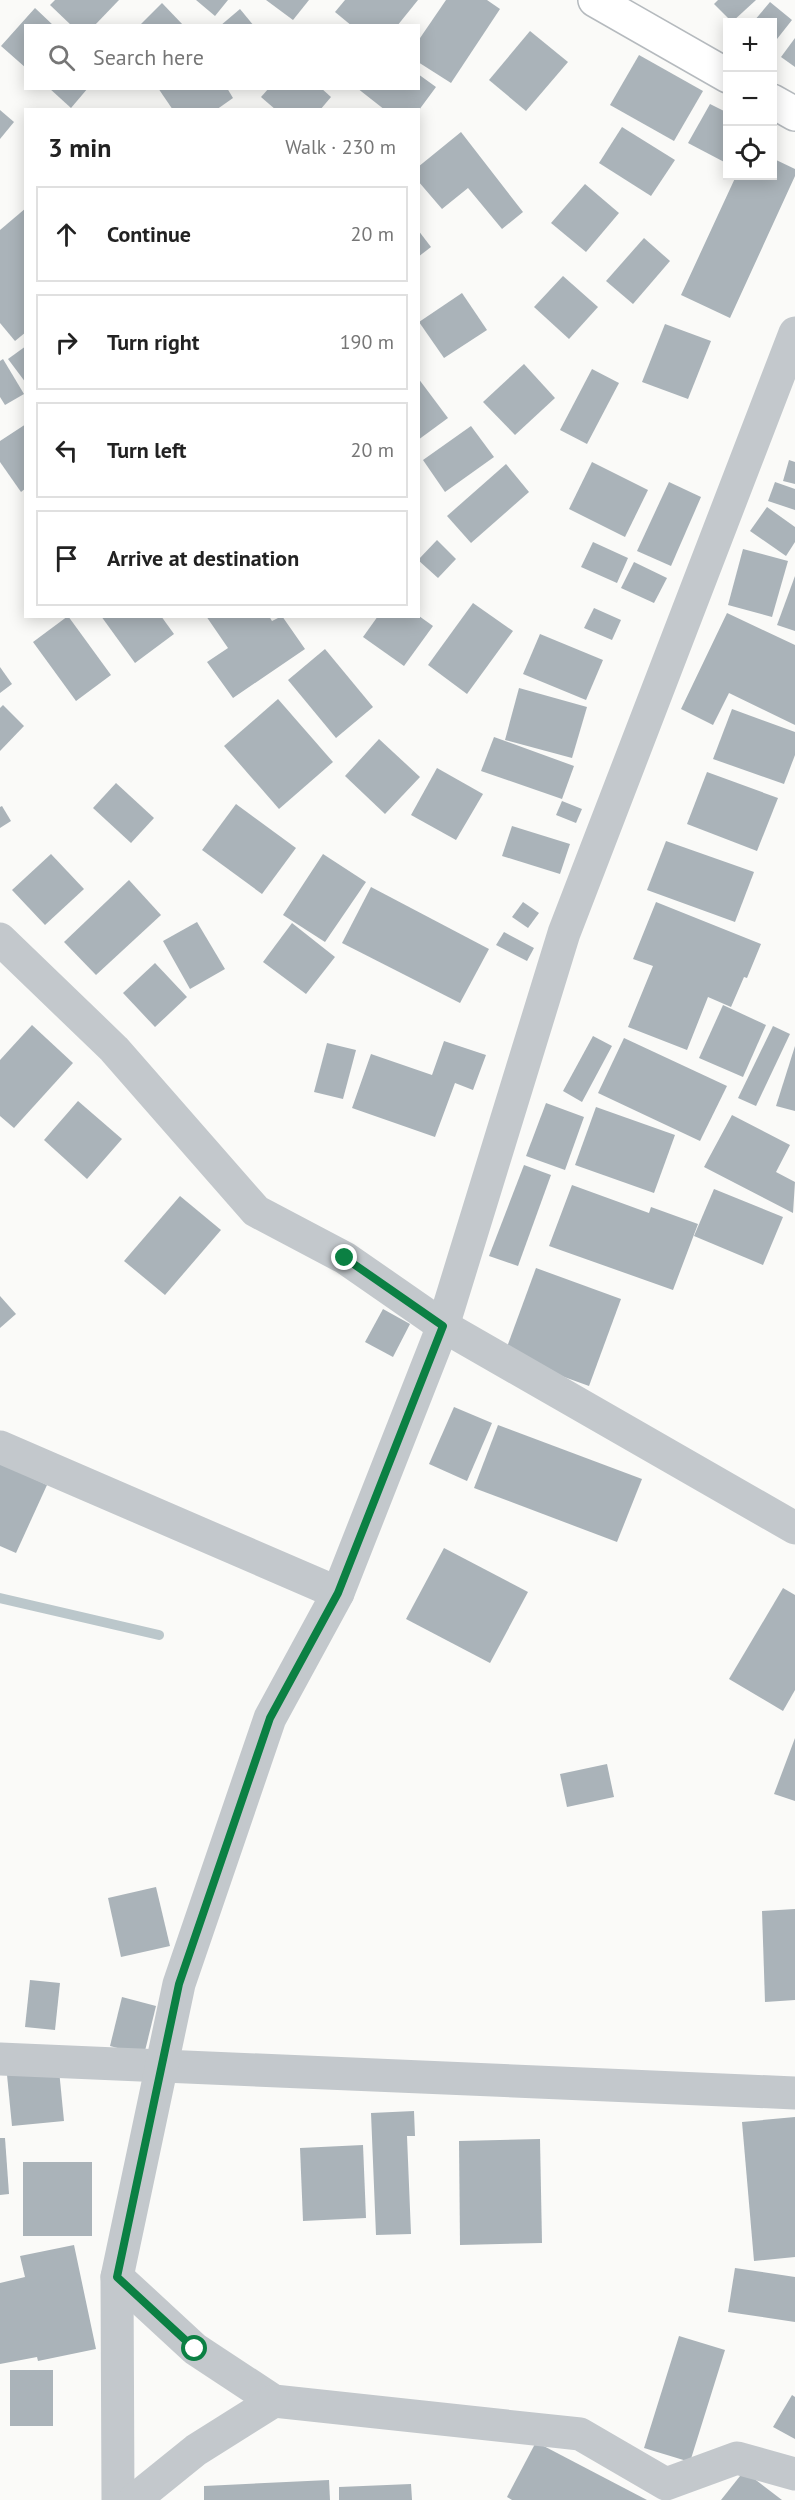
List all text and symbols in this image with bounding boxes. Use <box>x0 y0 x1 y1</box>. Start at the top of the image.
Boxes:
map controls <box>723 18 777 180</box>
button: + <box>723 18 777 72</box>
search box <box>24 24 420 90</box>
icon: search <box>45 41 78 74</box>
text: Search here <box>93 43 204 71</box>
button: − <box>723 72 777 126</box>
button: locate <box>723 126 777 180</box>
text: 3 min <box>48 131 111 164</box>
text: Walk · 230 m <box>285 134 396 160</box>
icon: ahead <box>50 218 83 251</box>
text: Continue <box>107 220 191 248</box>
text: 20 m <box>351 221 394 247</box>
icon: right <box>50 326 83 359</box>
text: Turn right <box>107 328 199 356</box>
text: 190 m <box>340 329 394 355</box>
icon: left <box>50 434 83 467</box>
text: Turn left <box>107 436 187 464</box>
text: 20 m <box>351 437 394 463</box>
icon: arrive <box>50 542 83 575</box>
text: Arrive at destination <box>107 544 299 572</box>
route end <box>331 1244 357 1270</box>
route start <box>181 2335 207 2361</box>

